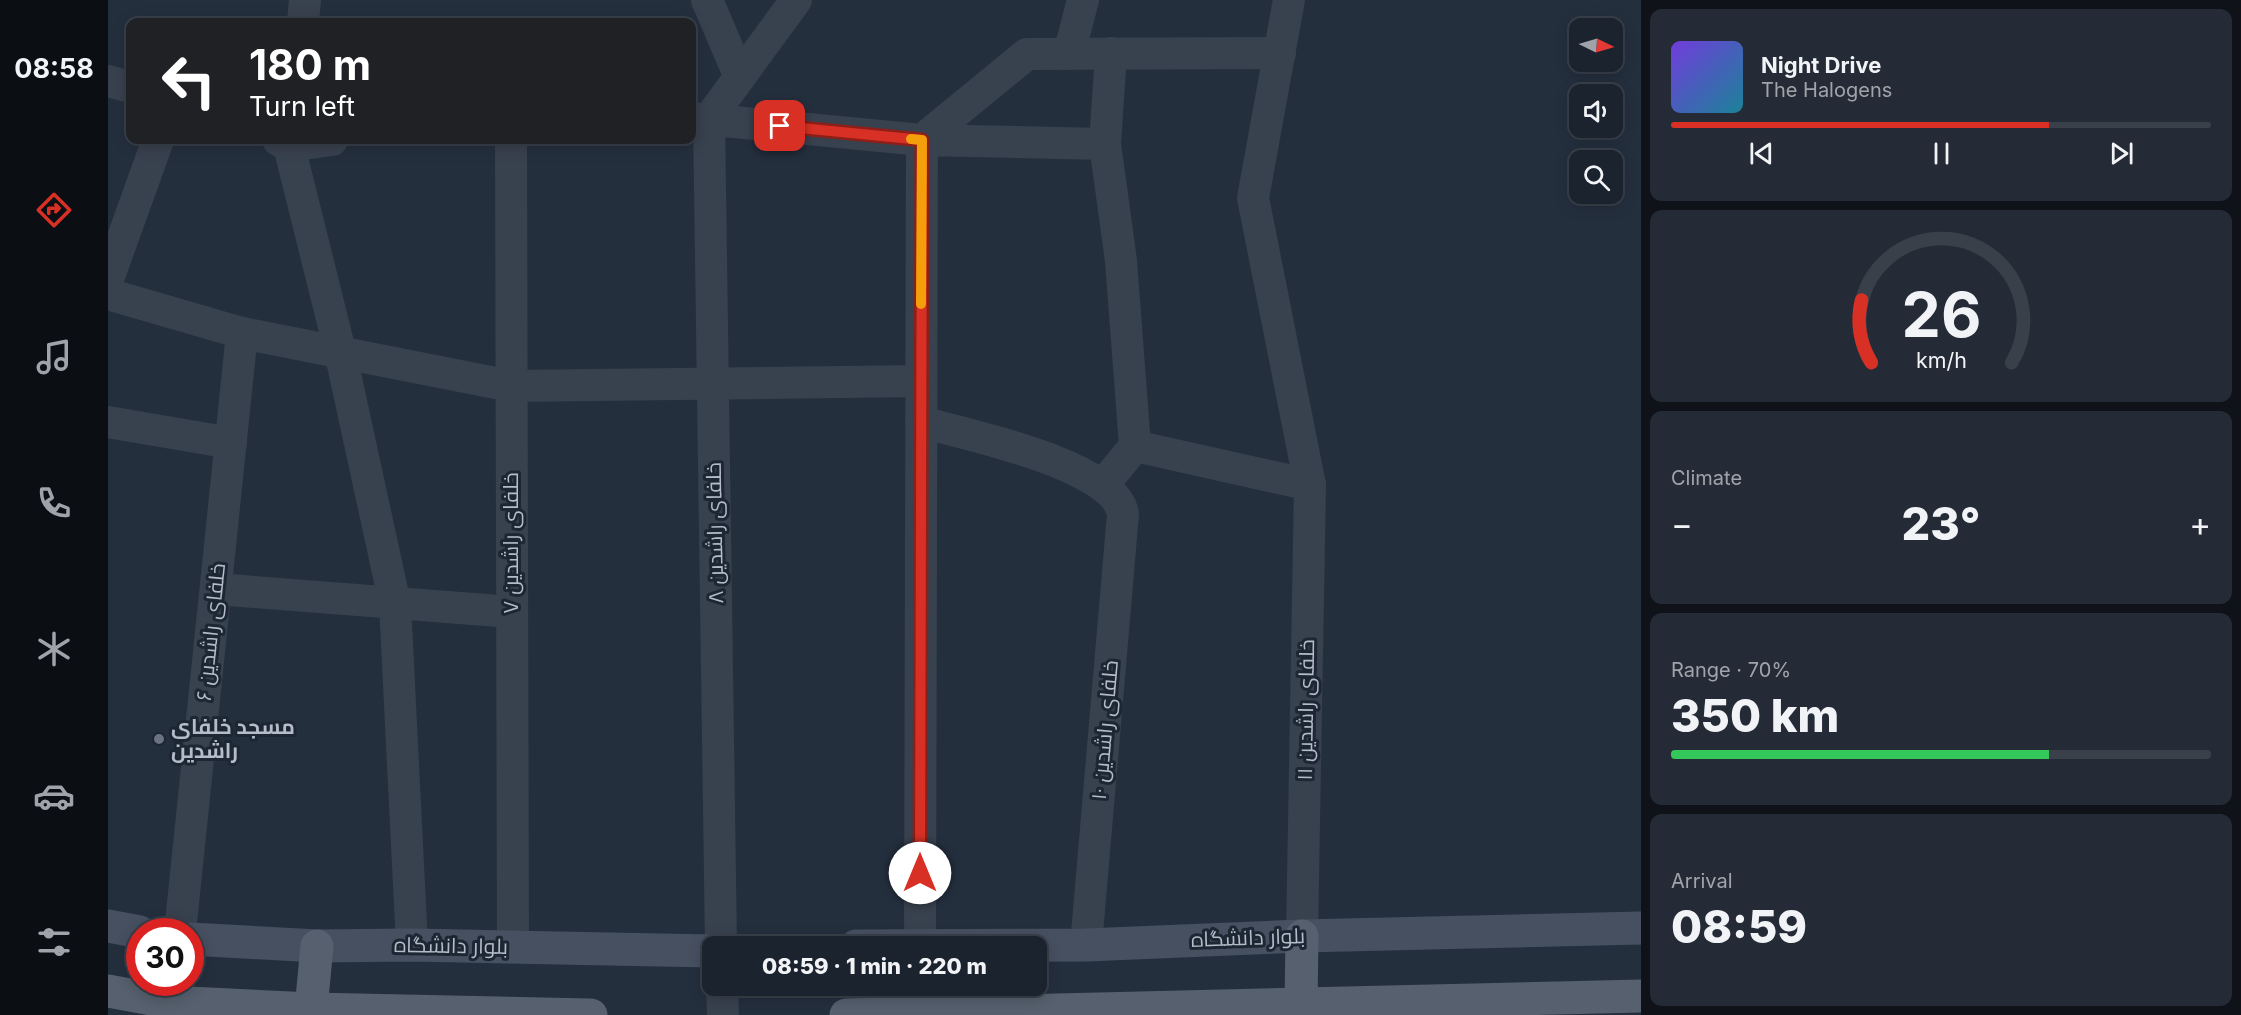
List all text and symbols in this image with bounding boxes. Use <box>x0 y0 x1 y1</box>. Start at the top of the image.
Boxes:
north arrow <box>1569 18 1623 72</box>
map controls <box>1569 18 1623 204</box>
text: 180 m <box>249 39 371 90</box>
icon: left <box>150 42 228 120</box>
text: 08:58 <box>14 52 94 85</box>
text: Night Drive <box>1761 52 1881 78</box>
text: The Halogens <box>1761 78 1892 102</box>
button: sound <box>1569 84 1623 138</box>
text: Turn left <box>249 90 355 123</box>
pin <box>754 100 805 151</box>
icon: arrive <box>763 109 796 142</box>
icon: previous <box>1745 137 1778 170</box>
icon: pause <box>1925 137 1958 170</box>
icon: next <box>2105 137 2138 170</box>
button: search <box>1569 150 1623 204</box>
icon: directions <box>33 189 75 231</box>
text: 26 <box>1901 277 1981 352</box>
icon: music <box>33 336 75 378</box>
text: km/h <box>1916 348 1966 374</box>
street label: خلفای راشدین ۸ <box>701 462 729 604</box>
text: Climate <box>1671 466 1742 490</box>
street label: خلفای راشدین ۷ <box>498 472 524 614</box>
icon: phone <box>33 482 75 524</box>
text: 23° <box>1902 496 1980 551</box>
text: − <box>1671 504 1693 544</box>
text: + <box>2189 504 2211 544</box>
street label: خلفای راشدین ۶ <box>191 562 231 702</box>
icon: climate <box>33 628 75 670</box>
street label: خلفای راشدین ۱۱ <box>1292 639 1320 781</box>
text: Range · 70% <box>1671 658 1791 682</box>
street label: خلفای راشدین ۱۰ <box>1086 659 1124 801</box>
text: 350 km <box>1671 688 1839 743</box>
place label: مسجد خلفای راشدین <box>171 714 295 763</box>
marker: مسجد خلفای راشدین <box>152 732 166 746</box>
icon: car <box>33 775 75 817</box>
position arrow <box>888 841 952 905</box>
text: Arrival <box>1671 869 1733 893</box>
text: 08:59 <box>1671 899 1807 954</box>
speed limit sign: 30 <box>126 918 204 996</box>
icon: filters <box>33 921 75 963</box>
street label: بلوار دانشگاه <box>1191 923 1305 952</box>
street label: بلوار دانشگاه <box>394 932 508 959</box>
text: 08:59 · 1 min · 220 m <box>762 953 987 979</box>

